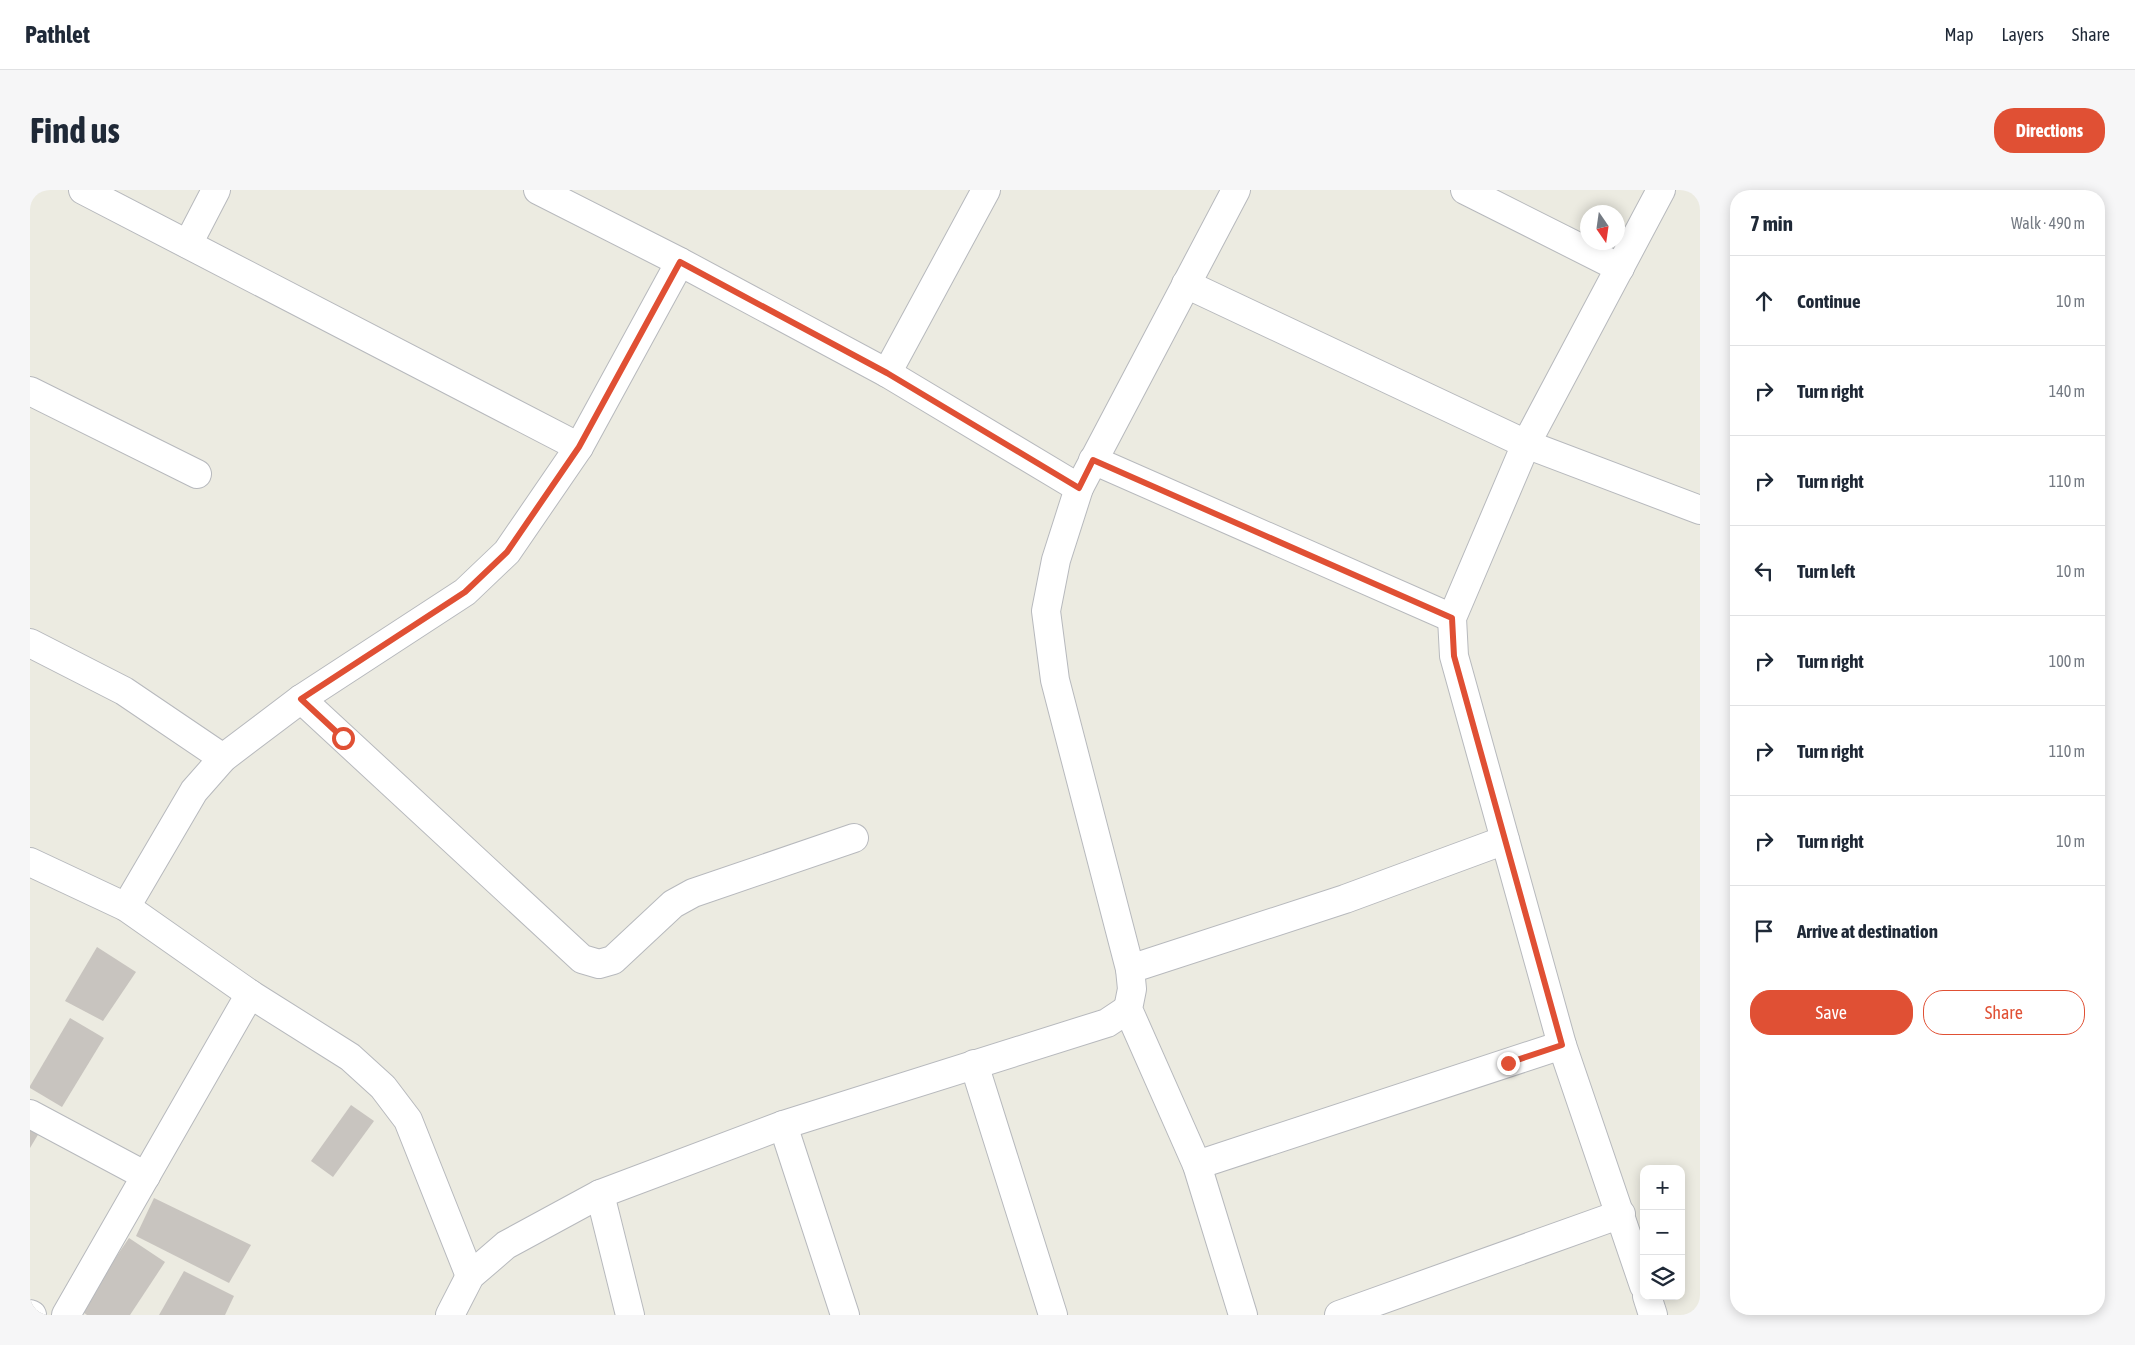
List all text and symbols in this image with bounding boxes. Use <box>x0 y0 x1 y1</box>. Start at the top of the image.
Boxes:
text: Pathlet <box>25 21 90 48</box>
text: Map <box>1944 24 1973 45</box>
text: Layers <box>2001 24 2044 45</box>
text: Share <box>2072 24 2110 45</box>
button: Directions <box>1994 108 2105 153</box>
text: Find us <box>30 110 120 150</box>
north arrow <box>1580 205 1625 250</box>
text: 7 min <box>1750 211 1793 235</box>
text: Walk · 490 m <box>2011 214 2085 232</box>
icon: ahead <box>1750 287 1778 315</box>
text: Continue <box>1797 290 1861 312</box>
text: 10 m <box>2056 292 2085 310</box>
icon: right <box>1750 377 1778 405</box>
text: Turn right <box>1797 380 1864 402</box>
text: 140 m <box>2049 382 2085 400</box>
icon: right <box>1750 467 1778 495</box>
text: Turn right <box>1797 470 1864 492</box>
text: 110 m <box>2049 472 2085 490</box>
icon: left <box>1750 557 1778 585</box>
text: Turn left <box>1797 560 1855 582</box>
text: 10 m <box>2056 562 2085 580</box>
icon: right <box>1750 647 1778 675</box>
text: Turn right <box>1797 650 1864 672</box>
text: 100 m <box>2049 652 2085 670</box>
route start <box>332 727 355 750</box>
icon: right <box>1750 737 1778 765</box>
text: Turn right <box>1797 740 1864 762</box>
text: 110 m <box>2049 742 2085 760</box>
icon: right <box>1750 827 1778 855</box>
text: Turn right <box>1797 830 1864 852</box>
text: 10 m <box>2056 832 2085 850</box>
icon: arrive <box>1750 917 1778 945</box>
text: Arrive at destination <box>1797 920 1938 942</box>
button: Save <box>1750 990 1913 1035</box>
button: Share <box>1923 990 2085 1035</box>
route end <box>1497 1052 1520 1075</box>
map controls <box>1640 1165 1685 1300</box>
button: + <box>1640 1165 1685 1210</box>
button: − <box>1640 1210 1685 1255</box>
button: layers <box>1640 1255 1685 1300</box>

